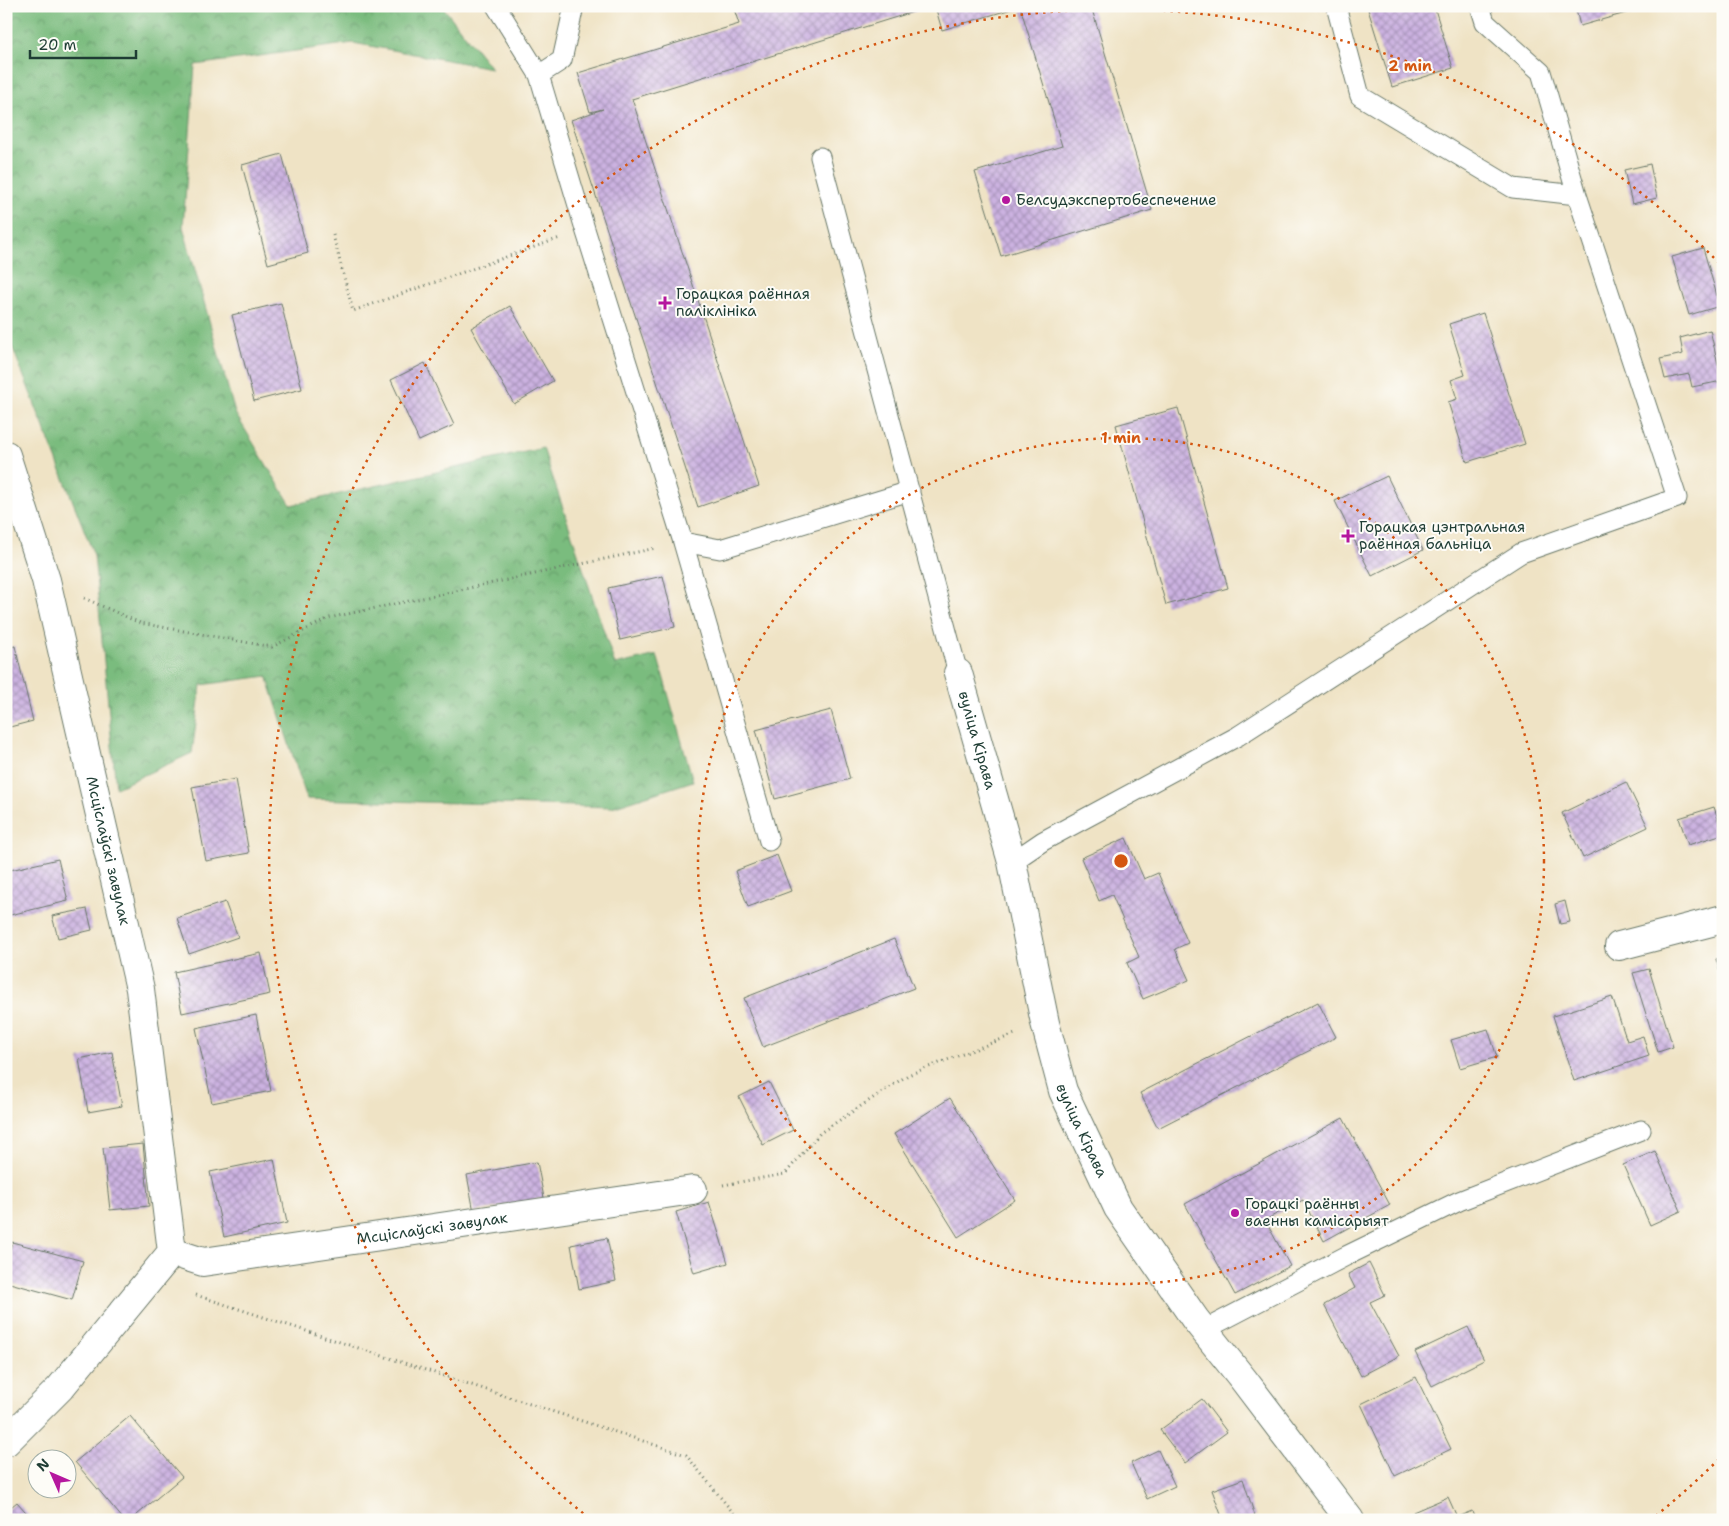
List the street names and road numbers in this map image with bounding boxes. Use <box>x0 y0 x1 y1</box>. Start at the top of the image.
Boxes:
street label: вуліца Кірава <box>954 689 1001 792</box>
street label: Мсціслаўскі завулак <box>81 774 135 927</box>
street label: вуліца Кірава <box>1052 1082 1113 1181</box>
street label: Мсціслаўскі завулак <box>355 1207 509 1249</box>

